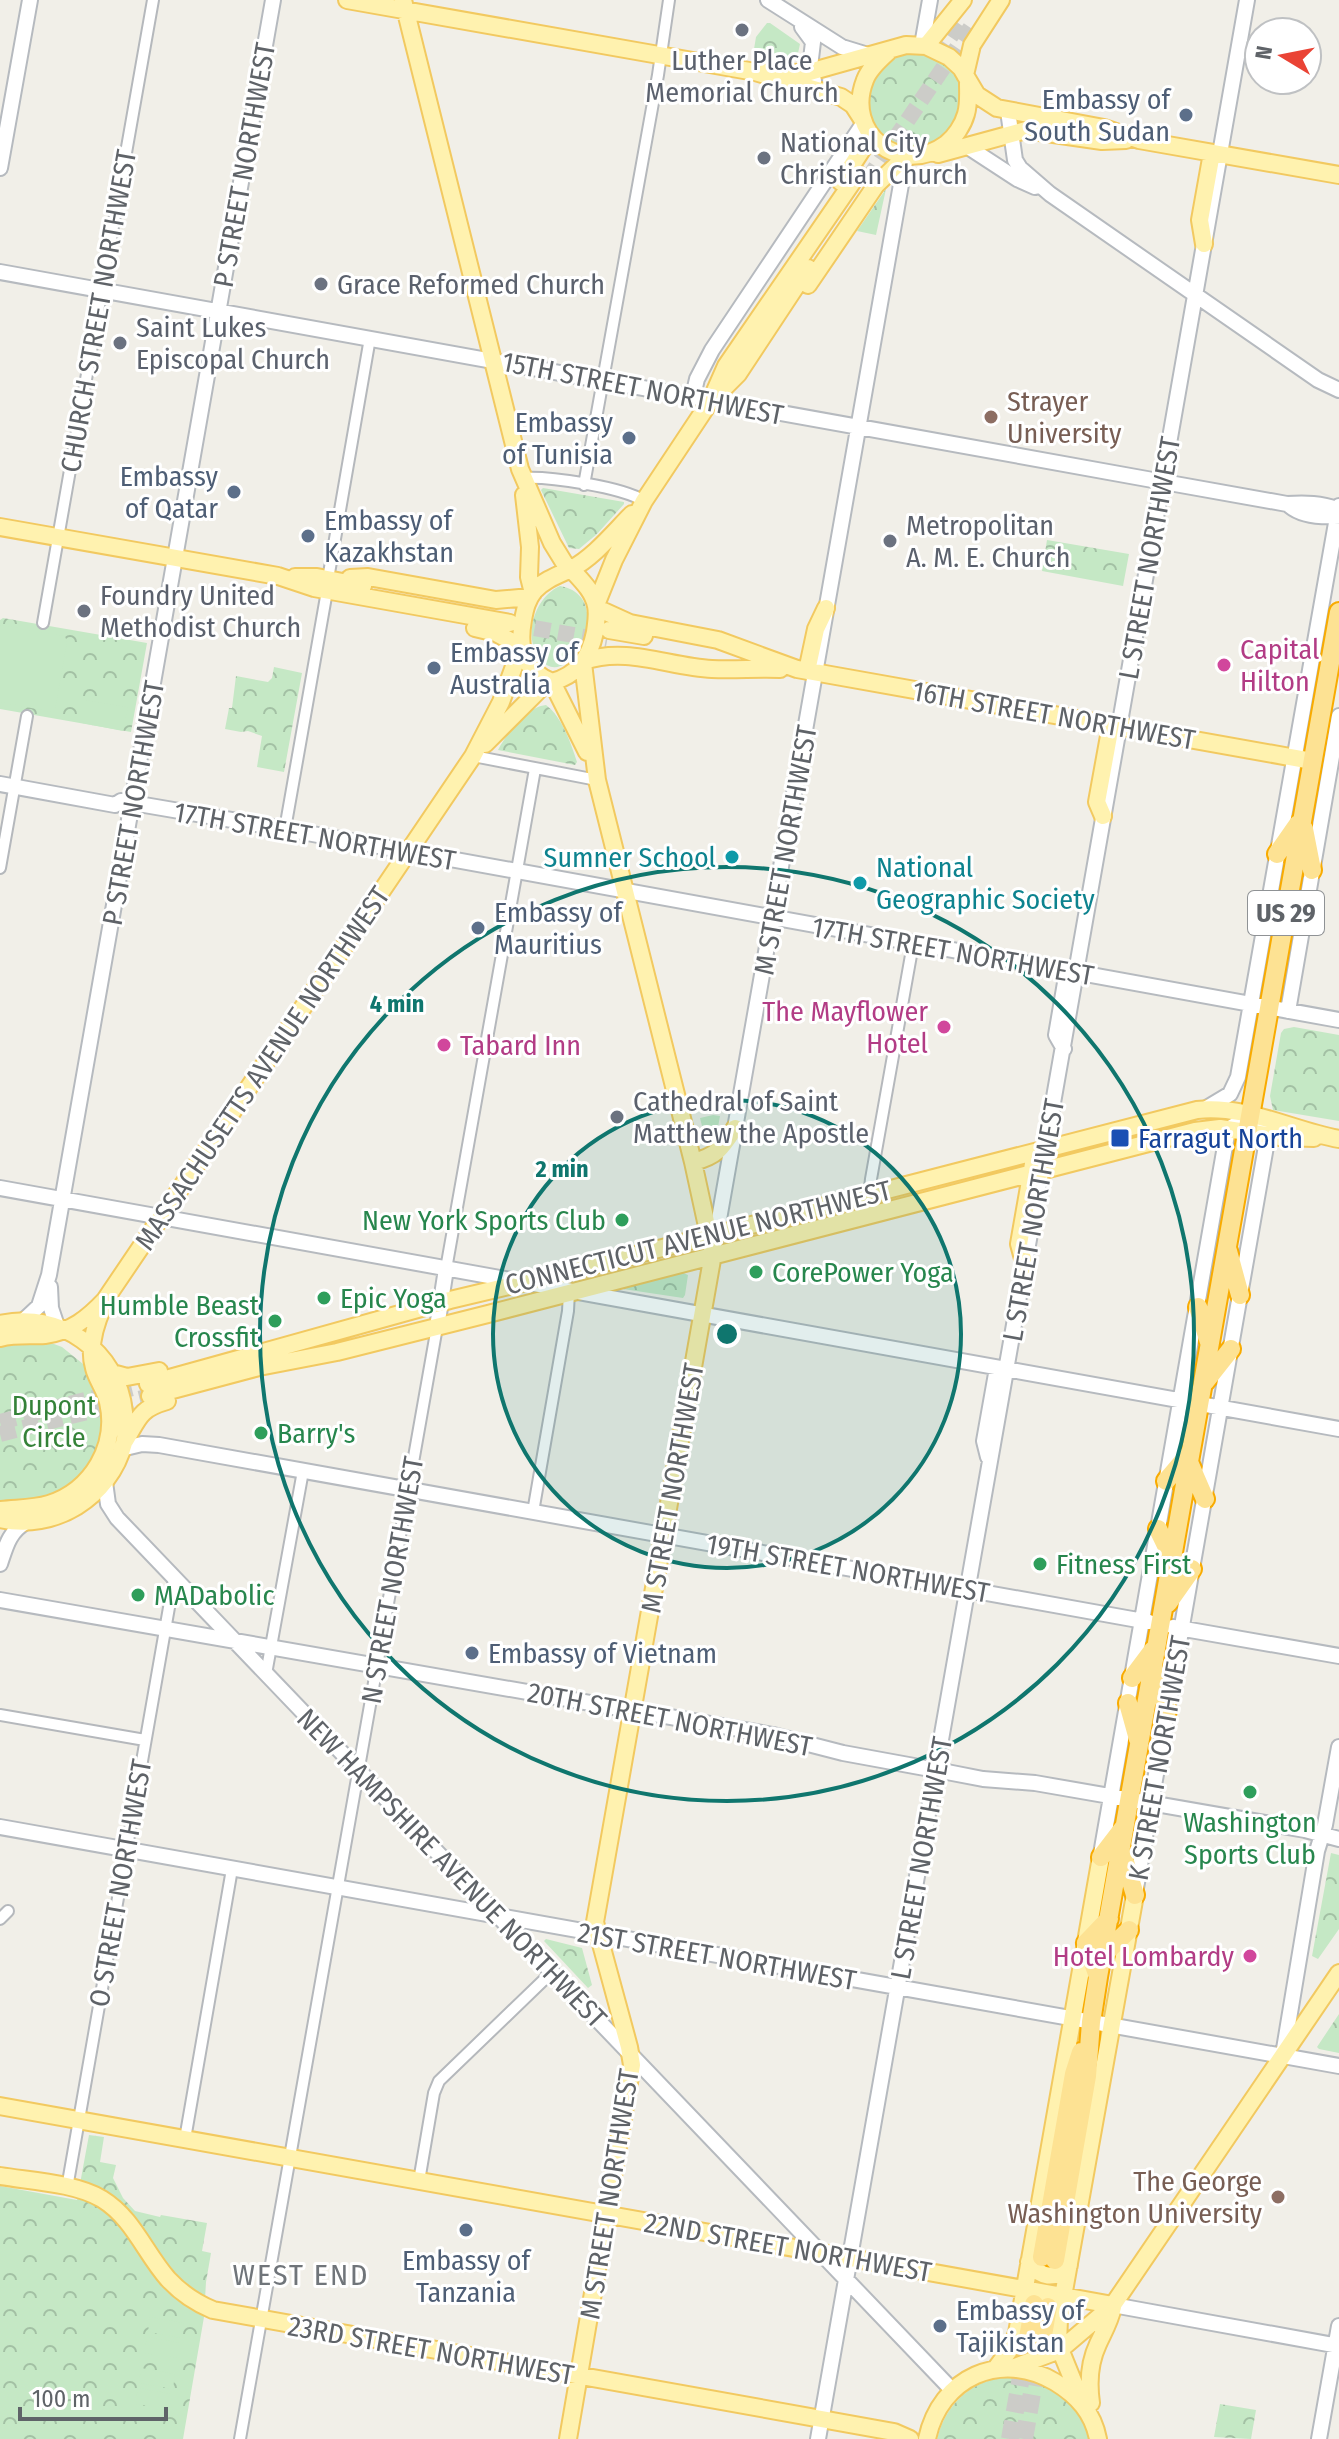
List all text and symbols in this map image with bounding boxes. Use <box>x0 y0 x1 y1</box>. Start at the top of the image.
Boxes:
north arrow <box>1243 16 1323 96</box>
marker: Luther Place Memorial Church <box>733 21 751 39</box>
street label: P STREET NORTHWEST <box>207 40 282 290</box>
place label: Luther Place Memorial Church <box>645 44 839 109</box>
text: N <box>1249 44 1278 61</box>
place label: Embassy of South Sudan <box>1024 83 1172 148</box>
marker: Embassy of South Sudan <box>1177 106 1195 124</box>
place label: National City Christian Church <box>780 126 968 191</box>
street label: CHURCH STREET NORTHWEST <box>54 147 143 475</box>
marker: National City Christian Church <box>755 149 773 167</box>
place label: Grace Reformed Church <box>337 268 605 301</box>
marker: Grace Reformed Church <box>312 275 330 293</box>
place label: Saint Lukes Episcopal Church <box>136 311 330 376</box>
marker: Saint Lukes Episcopal Church <box>111 334 129 352</box>
street label: 15TH STREET NORTHWEST <box>500 345 786 432</box>
place label: Strayer University <box>1007 385 1122 450</box>
place label: Embassy of Tunisia <box>502 406 614 471</box>
marker: Strayer University <box>982 408 1000 426</box>
marker: Embassy of Tunisia <box>620 429 638 447</box>
street label: L STREET NORTHWEST <box>1112 434 1187 682</box>
place label: Embassy of Qatar <box>120 460 219 525</box>
marker: Embassy of Qatar <box>225 483 243 501</box>
place label: Embassy of Kazakhstan <box>324 504 455 569</box>
place label: Metropolitan A. M. E. Church <box>906 509 1071 574</box>
marker: Embassy of Kazakhstan <box>299 527 317 545</box>
marker: Metropolitan A. M. E. Church <box>881 532 899 550</box>
place label: Foundry United Methodist Church <box>100 579 301 644</box>
marker: Foundry United Methodist Church <box>75 602 93 620</box>
place label: Capital Hilton <box>1240 633 1319 698</box>
place label: Embassy of Australia <box>450 636 581 701</box>
marker: Capital Hilton <box>1215 656 1233 674</box>
marker: Embassy of Australia <box>425 659 443 677</box>
street label: 16TH STREET NORTHWEST <box>910 674 1198 757</box>
street label: P STREET NORTHWEST <box>96 678 171 928</box>
street label: M STREET NORTHWEST <box>747 723 824 978</box>
street label: 17TH STREET NORTHWEST <box>172 795 458 878</box>
place label: Sumner School <box>544 841 716 874</box>
marker: Sumner School <box>723 848 741 866</box>
place label: National Geographic Society <box>876 851 1095 916</box>
marker: National Geographic Society <box>851 874 869 892</box>
street label: MASSACHUSETTS AVENUE NORTHWEST <box>128 880 397 1256</box>
road number: US 29 <box>1248 891 1324 935</box>
place label: Embassy of Mauritius <box>494 896 625 961</box>
street label: 17TH STREET NORTHWEST <box>810 910 1096 993</box>
marker: Embassy of Mauritius <box>469 919 487 937</box>
text: 4 min <box>370 990 424 1018</box>
place label: The Mayflower Hotel <box>762 995 928 1060</box>
marker: The Mayflower Hotel <box>935 1018 953 1036</box>
place label: Tabard Inn <box>460 1029 581 1062</box>
marker: Tabard Inn <box>435 1036 453 1054</box>
place label: Cathedral of Saint Matthew the Apostle <box>633 1085 869 1150</box>
street label: L STREET NORTHWEST <box>996 1096 1071 1344</box>
marker: Cathedral of Saint Matthew the Apostle <box>608 1108 626 1126</box>
place label: Farragut North <box>1138 1122 1303 1155</box>
marker: Farragut North <box>1109 1127 1131 1149</box>
text: 2 min <box>534 1155 589 1183</box>
street label: CONNECTICUT AVENUE NORTHWEST <box>502 1174 894 1301</box>
place label: New York Sports Club <box>362 1204 606 1237</box>
marker: New York Sports Club <box>613 1211 631 1229</box>
place label: CorePower Yoga <box>772 1256 954 1289</box>
marker: CorePower Yoga <box>747 1263 765 1281</box>
place label: Epic Yoga <box>340 1282 447 1315</box>
place label: Humble Beast Crossfit <box>100 1289 260 1354</box>
marker: Epic Yoga <box>315 1289 333 1307</box>
marker: Humble Beast Crossfit <box>266 1312 284 1330</box>
centre of rings <box>713 1320 741 1348</box>
street label: M STREET NORTHWEST <box>634 1361 711 1616</box>
park label: Dupont Circle <box>12 1389 97 1454</box>
place label: Barry's <box>277 1417 355 1450</box>
marker: Barry's <box>252 1424 270 1442</box>
street label: N STREET NORTHWEST <box>355 1454 430 1706</box>
street label: 19TH STREET NORTHWEST <box>704 1527 992 1610</box>
place label: Fitness First <box>1056 1548 1192 1581</box>
marker: Fitness First <box>1031 1555 1049 1573</box>
place label: MADabolic <box>154 1579 274 1612</box>
marker: MADabolic <box>129 1586 147 1604</box>
street label: K STREET NORTHWEST <box>1122 1633 1197 1883</box>
place label: Embassy of Vietnam <box>488 1637 717 1670</box>
marker: Embassy of Vietnam <box>463 1644 481 1662</box>
street label: 20TH STREET NORTHWEST <box>525 1676 815 1763</box>
street label: NEW HAMPSHIRE AVENUE NORTHWEST <box>290 1702 613 2035</box>
street label: L STREET NORTHWEST <box>884 1734 959 1982</box>
street label: O STREET NORTHWEST <box>82 1757 159 2009</box>
marker: Washington Sports Club <box>1241 1783 1259 1801</box>
place label: Washington Sports Club <box>1183 1806 1317 1871</box>
street label: 21ST STREET NORTHWEST <box>575 1916 859 1997</box>
place label: Hotel Lombardy <box>1053 1940 1235 1973</box>
marker: Hotel Lombardy <box>1241 1947 1259 1965</box>
street label: M STREET NORTHWEST <box>573 2066 646 2322</box>
place label: The George Washington University <box>1007 2165 1262 2230</box>
marker: The George Washington University <box>1269 2188 1287 2206</box>
street label: 22ND STREET NORTHWEST <box>642 2206 934 2289</box>
marker: Embassy of Tanzania <box>457 2221 475 2239</box>
place label: Embassy of Tanzania <box>402 2244 533 2309</box>
district label: WEST END <box>232 2257 370 2293</box>
place label: Embassy of Tajikistan <box>956 2294 1087 2359</box>
street label: 23RD STREET NORTHWEST <box>285 2309 576 2392</box>
marker: Embassy of Tajikistan <box>931 2317 949 2335</box>
scale bar <box>20 2371 166 2421</box>
text: 100 m <box>32 2385 90 2413</box>

